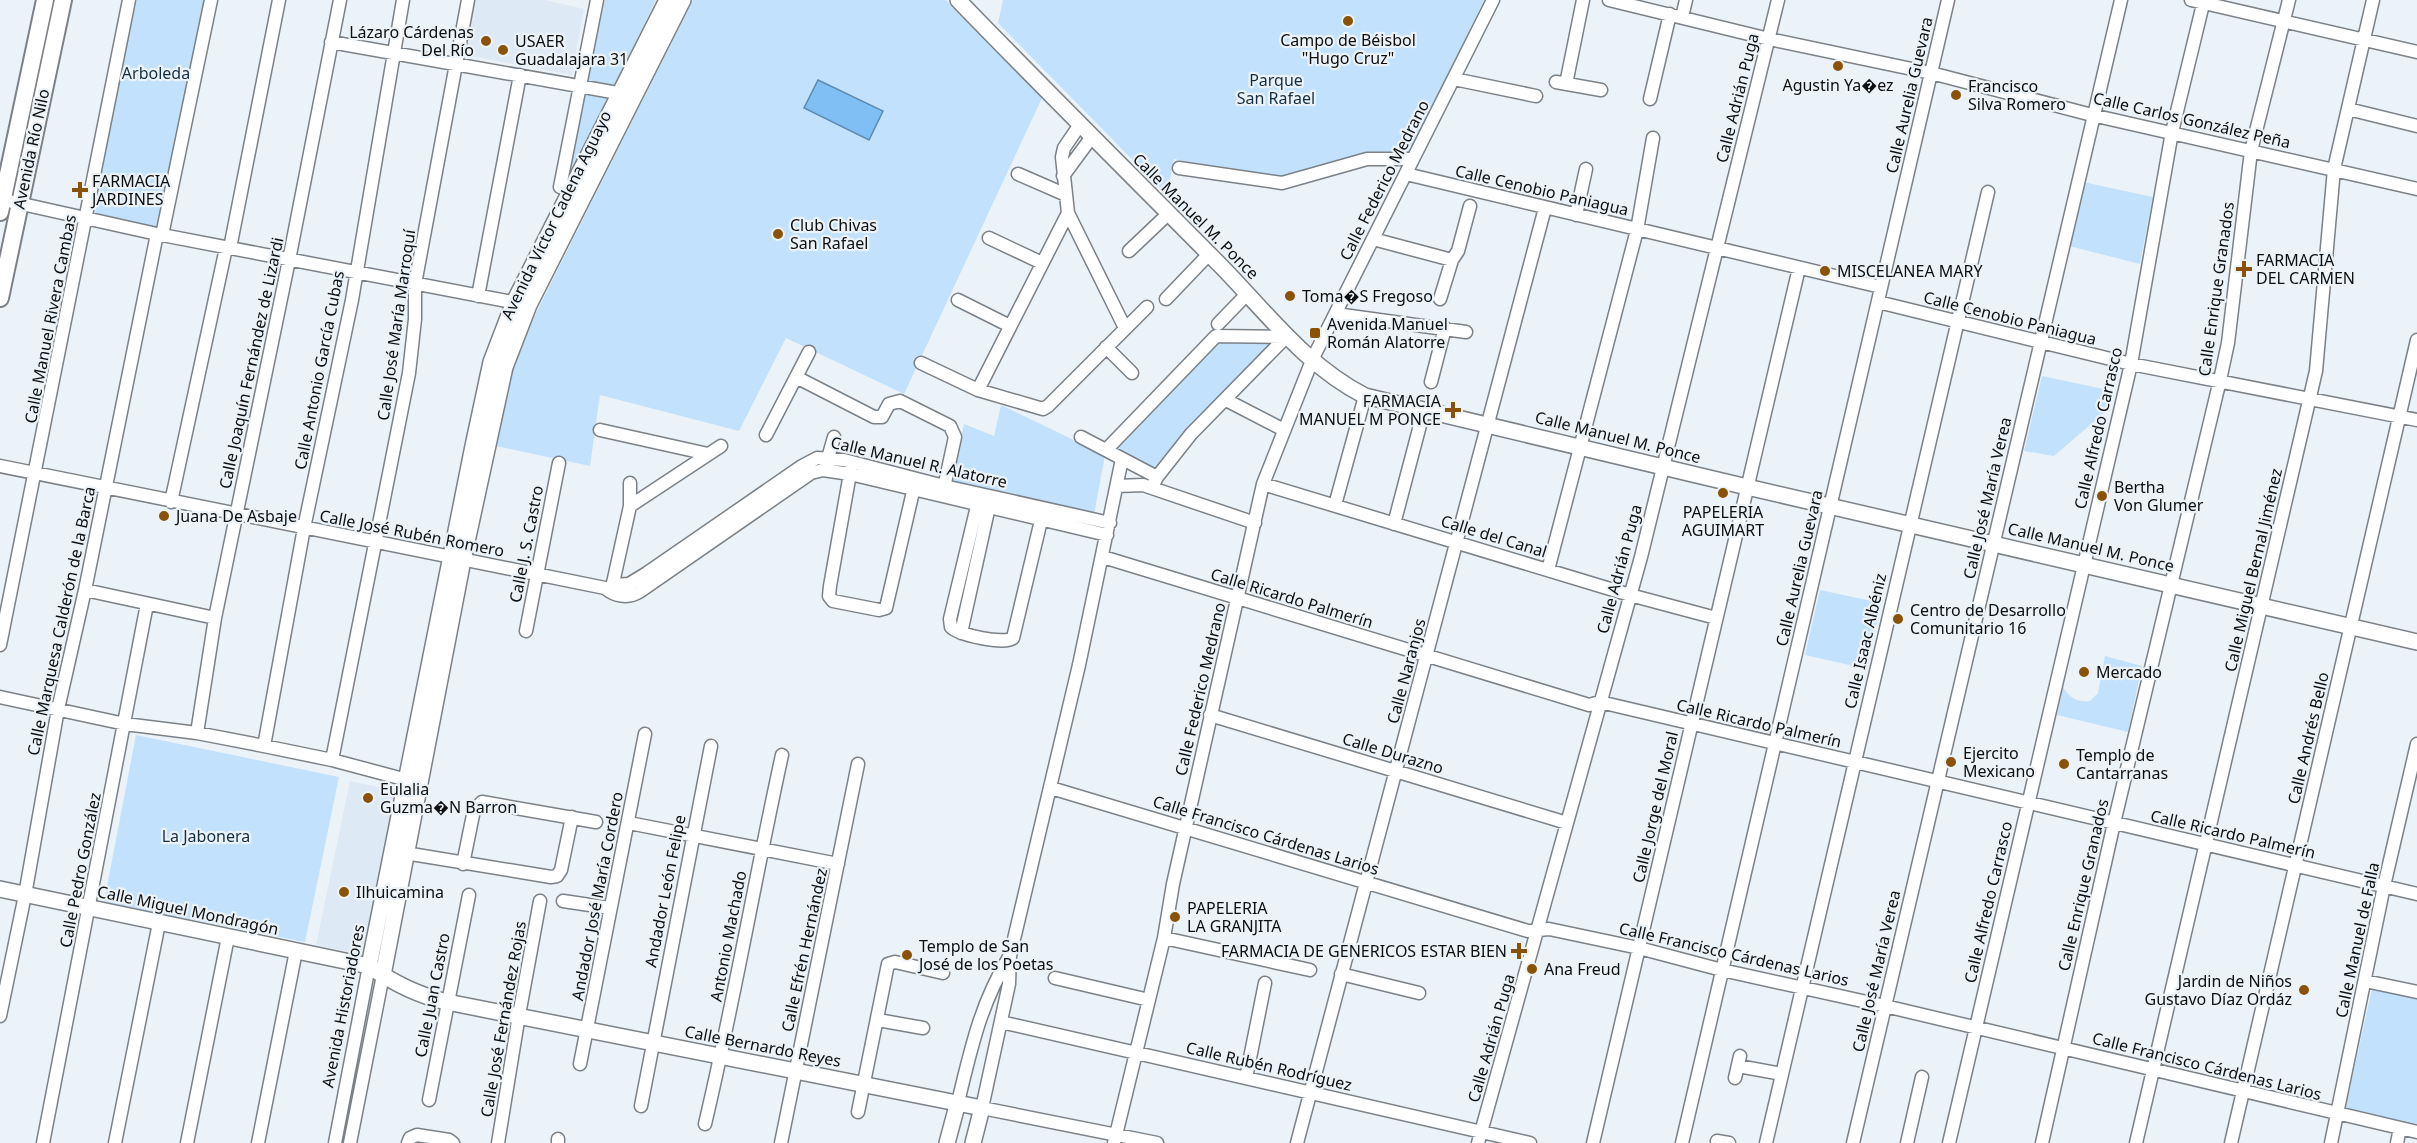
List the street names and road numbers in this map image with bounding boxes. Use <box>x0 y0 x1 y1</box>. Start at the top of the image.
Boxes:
street label: Calle Aurelia Guevara <box>1880 15 1938 175</box>
street label: Calle Adrián Puga <box>1710 31 1764 165</box>
street label: Avenida Río Nilo <box>8 87 54 211</box>
street label: Calle Carlos González Peña <box>2091 87 2293 153</box>
street label: Calle Federico Medrano <box>1334 96 1434 264</box>
street label: Avenida Víctor Cadena Aguayo <box>496 107 616 323</box>
street label: Calle Manuel M. Ponce <box>1128 148 1264 284</box>
street label: Calle Cenobio Paniagua <box>1453 159 1631 221</box>
street label: Calle Enrique Granados <box>2193 200 2239 378</box>
street label: Calle Manuel Rivera Cambas <box>19 213 81 425</box>
street label: Calle José María Marroquí <box>372 227 420 422</box>
street label: Calle Joaquín Fernández de Lizardi <box>214 235 288 491</box>
street label: Calle Antonio García Cubas <box>289 269 349 471</box>
street label: Calle Cenobio Paniagua <box>1921 286 2099 350</box>
street label: Calle Alfredo Carrasco <box>2069 345 2127 511</box>
street label: Calle Manuel M. Ponce <box>1533 406 1703 468</box>
street label: Calle José María Verea <box>1958 415 2016 581</box>
street label: Calle Manuel R. Alatorre <box>829 431 1009 493</box>
street label: Calle Miguel Bernal Jiménez <box>2219 466 2287 674</box>
street label: Calle J. S. Castro <box>504 483 548 605</box>
street label: Calle Marquesa Calderón de la Barca <box>22 484 100 758</box>
street label: Calle Aurelia Guevara <box>1770 488 1828 648</box>
street label: Calle Adrián Puga <box>1591 502 1647 636</box>
street label: Calle José Rubén Romero <box>318 504 506 562</box>
street label: Calle del Canal <box>1438 509 1550 563</box>
street label: Calle Manuel M. Ponce <box>2006 517 2176 577</box>
street label: Calle Ricardo Palmerín <box>1208 563 1376 633</box>
street label: Calle Isaac Albéniz <box>1839 571 1891 711</box>
street label: Calle Federico Medrano <box>1169 600 1231 778</box>
street label: Calle Naranjos <box>1381 616 1431 726</box>
street label: Calle Andrés Bello <box>2282 670 2334 806</box>
street label: Calle Ricardo Palmerín <box>1674 693 1844 753</box>
street label: Calle Durazno <box>1340 727 1446 779</box>
street label: Calle Jorge del Moral <box>1627 729 1683 885</box>
street label: Andador José María Cordero <box>566 790 628 1002</box>
street label: Calle Francisco Cárdenas Larios <box>1150 790 1382 880</box>
street label: Calle Pedro González <box>54 791 106 949</box>
street label: Calle Enrique Granados <box>2052 797 2114 973</box>
street label: Calle Ricardo Palmerín <box>2148 804 2318 864</box>
street label: Andador León Felipe <box>639 813 691 969</box>
street label: Calle Alfredo Carrasco <box>1959 819 2017 985</box>
street label: Calle Manuel de Falla <box>2330 860 2384 1020</box>
street label: Calle Efrén Hernández <box>776 866 832 1034</box>
street label: Antonio Machado <box>705 869 751 1003</box>
street label: Calle Miguel Mondragón <box>95 880 281 940</box>
street label: Calle José María Verea <box>1847 888 1905 1054</box>
street label: Calle Francisco Cárdenas Larios <box>1617 917 1851 991</box>
street label: Calle José Fernández Rojas <box>475 919 531 1119</box>
street label: Avenida Historiadores <box>316 923 370 1089</box>
street label: Calle Juan Castro <box>409 931 455 1059</box>
street label: Calle Adrián Puga <box>1462 971 1520 1105</box>
street label: Calle Bernardo Reyes <box>683 1020 843 1072</box>
street label: Calle Francisco Cárdenas Larios <box>2090 1027 2324 1105</box>
street label: Calle Rubén Rodríguez <box>1184 1036 1354 1096</box>

